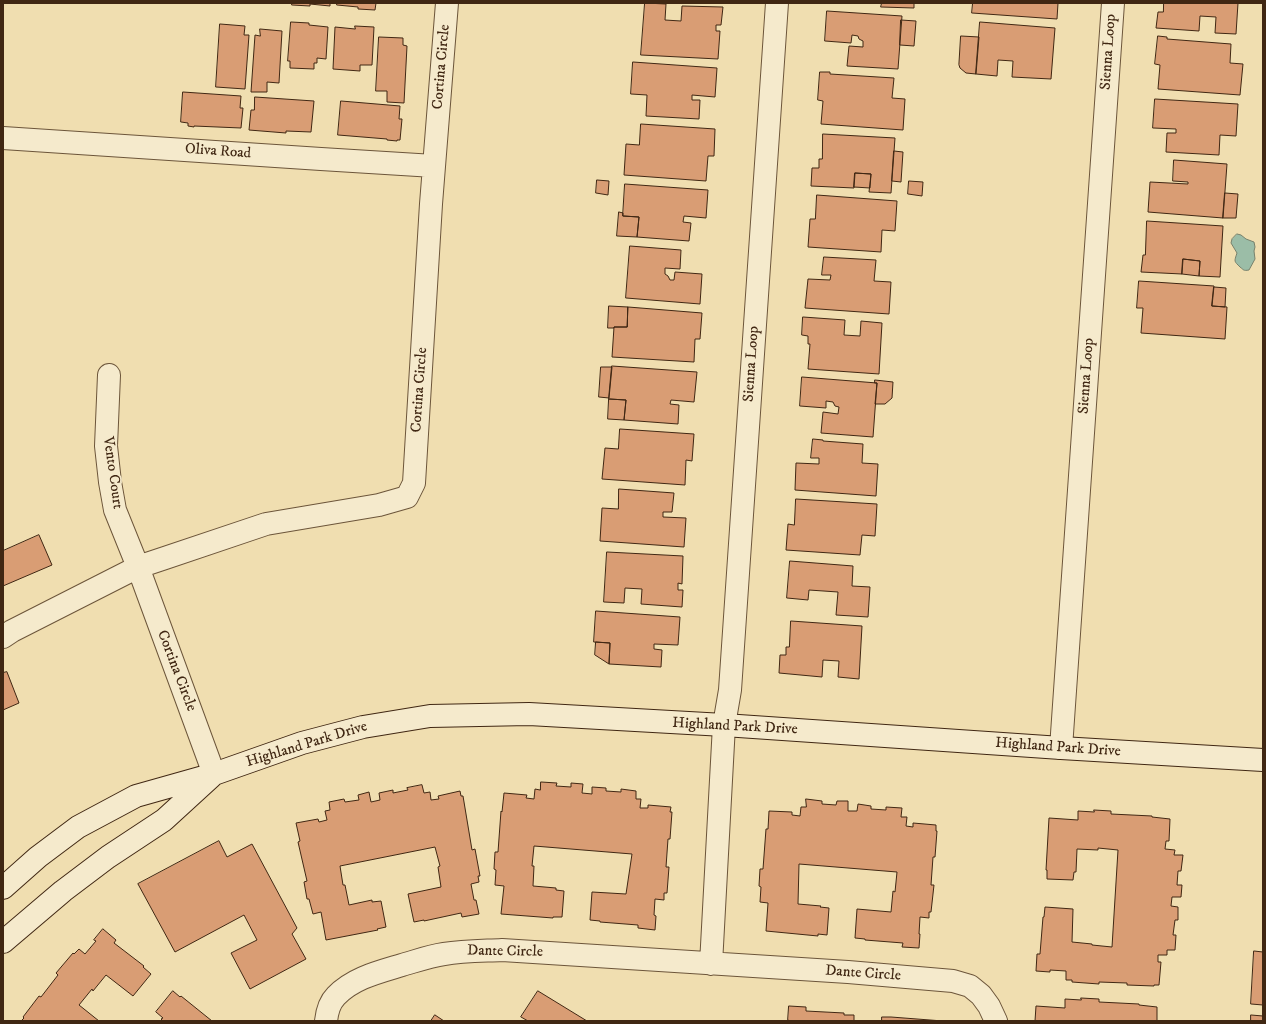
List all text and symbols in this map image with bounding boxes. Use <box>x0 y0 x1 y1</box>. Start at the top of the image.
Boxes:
street label: Sienna Loop <box>1097 13 1121 91</box>
street label: Cortina Circle <box>429 24 455 110</box>
street label: Oliva Road <box>184 141 252 163</box>
street label: Sienna Loop <box>740 325 764 403</box>
street label: Sienna Loop <box>1075 337 1099 415</box>
street label: Cortina Circle <box>408 347 432 433</box>
street label: Vento Court <box>98 436 126 510</box>
street label: Cortina Circle <box>152 628 200 714</box>
street label: Highland Park Drive <box>672 715 798 739</box>
street label: Highland Park Drive <box>244 718 370 772</box>
street label: Highland Park Drive <box>995 735 1121 761</box>
street label: Dante Circle <box>467 942 543 962</box>
street label: Dante Circle <box>824 962 902 986</box>

